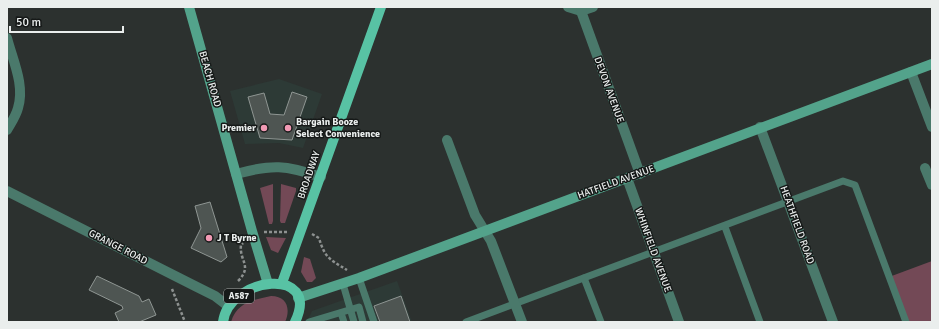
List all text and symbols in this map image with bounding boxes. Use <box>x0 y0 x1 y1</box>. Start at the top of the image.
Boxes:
scale bar <box>10 8 123 34</box>
text: 50 m <box>16 15 41 30</box>
street label: BEACH ROAD <box>196 50 224 108</box>
street label: DEVON AVENUE <box>591 55 627 125</box>
place label: Bargain Booze Select Convenience <box>296 116 380 140</box>
place label: Premier <box>221 122 256 134</box>
marker: Premier <box>259 123 269 133</box>
marker: Bargain Booze Select Convenience <box>283 123 293 133</box>
street label: BROADWAY <box>295 149 323 201</box>
street label: HATFIELD AVENUE <box>576 162 656 201</box>
street label: HEATHFIELD ROAD <box>777 184 817 266</box>
street label: WHINFIELD AVENUE <box>632 206 674 294</box>
street label: GRANGE ROAD <box>87 227 149 267</box>
place label: J T Byrne <box>217 232 257 244</box>
marker: J T Byrne <box>204 233 214 243</box>
road number: A587 <box>224 289 254 303</box>

